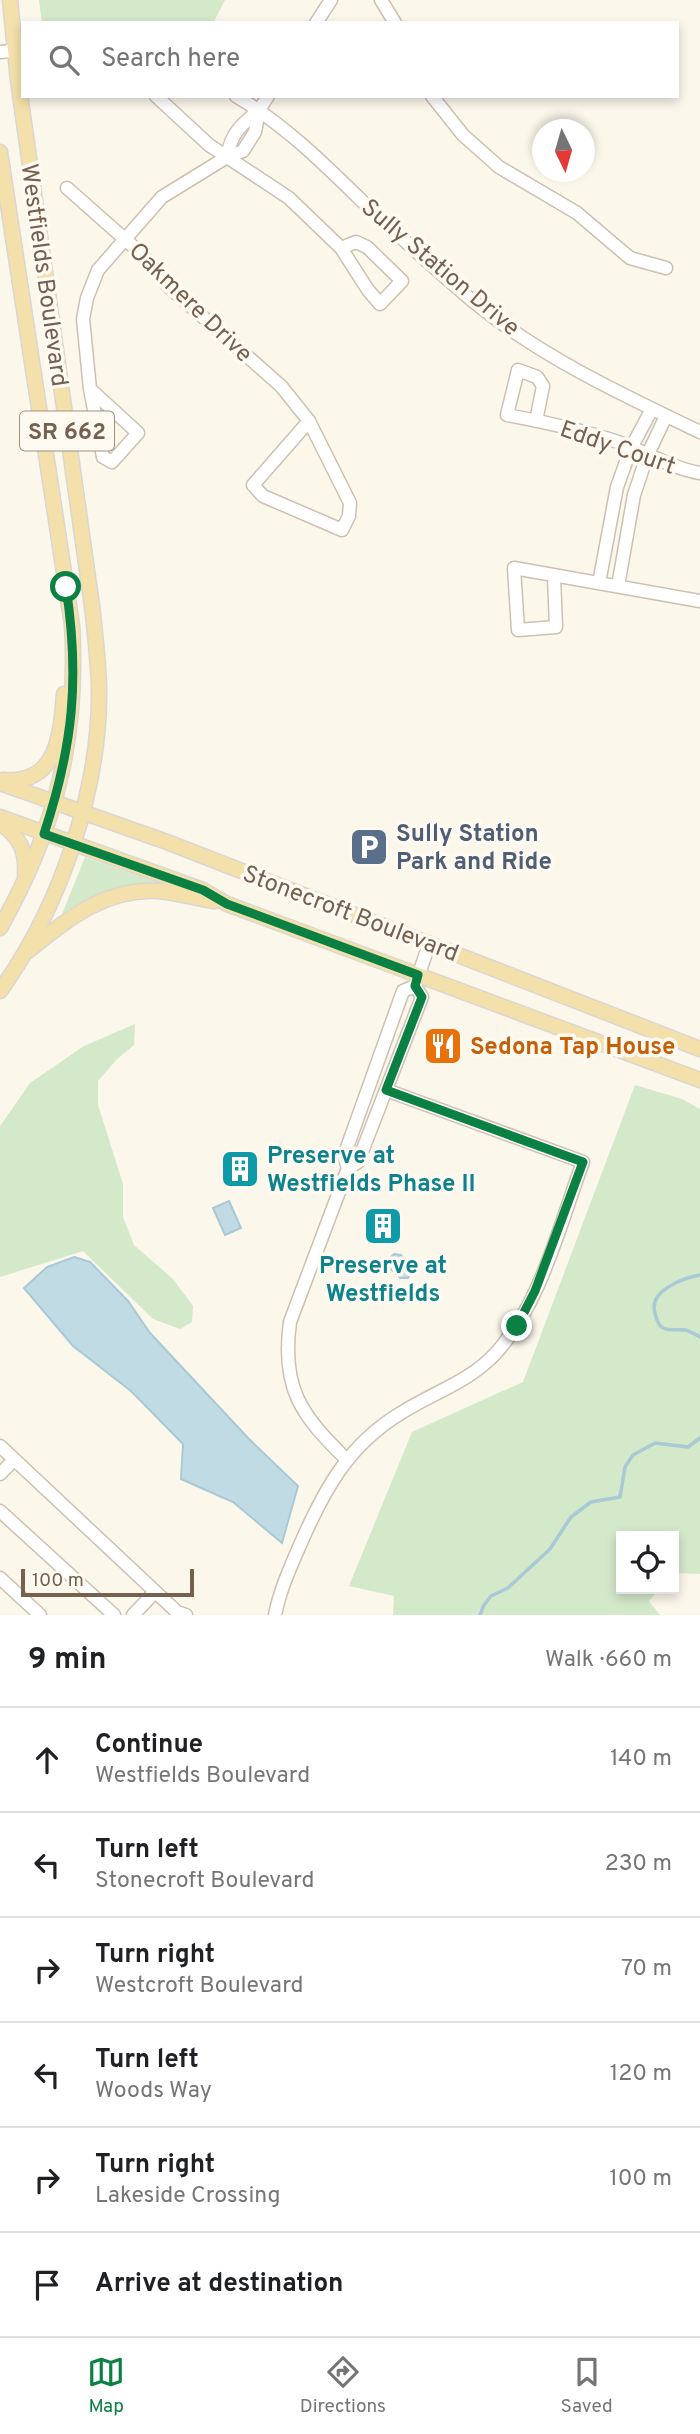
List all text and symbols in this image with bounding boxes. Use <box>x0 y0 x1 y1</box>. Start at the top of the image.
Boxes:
search box <box>21 21 679 98</box>
icon: search <box>45 41 83 79</box>
text: Search here <box>101 43 240 76</box>
north arrow <box>532 119 595 182</box>
street label: Westfields Boulevard <box>13 162 73 389</box>
street label: Sully Station Drive <box>354 193 525 344</box>
street label: Oakmere Drive <box>121 237 258 370</box>
road number: SR 662 <box>20 412 114 450</box>
street label: Eddy Court <box>556 415 679 483</box>
route start <box>50 571 81 602</box>
place label: Sully Station Park and Ride <box>396 820 552 878</box>
parking icon: Sully Station Park and Ride <box>348 826 390 868</box>
street label: Stonecroft Boulevard <box>238 860 462 970</box>
restaurant icon: Sedona Tap House <box>422 1025 464 1067</box>
place label: Sedona Tap House <box>470 1033 675 1063</box>
place label: Preserve at Westfields Phase II <box>267 1142 476 1200</box>
building icon: Preserve at Westfields Phase II <box>219 1148 261 1190</box>
building icon: Preserve at Westfields <box>362 1205 404 1247</box>
place label: Preserve at Westfields <box>319 1252 447 1310</box>
route end <box>501 1310 532 1341</box>
map controls <box>616 1531 679 1594</box>
button: locate <box>616 1531 679 1594</box>
scale bar <box>21 1566 194 1598</box>
text: 100 m <box>32 1569 84 1593</box>
text: 9 min <box>28 1642 106 1679</box>
text: Walk · 660 m <box>545 1646 672 1675</box>
text: Continue <box>95 1729 203 1762</box>
icon: ahead <box>28 1741 66 1779</box>
text: 140 m <box>610 1745 672 1774</box>
text: Westfields Boulevard <box>95 1762 310 1791</box>
text: Turn left <box>95 1834 199 1867</box>
icon: left <box>28 1846 66 1884</box>
text: 230 m <box>605 1850 672 1879</box>
text: Stonecroft Boulevard <box>95 1867 314 1896</box>
text: Turn right <box>95 1939 215 1972</box>
icon: right <box>28 1951 66 1989</box>
text: 70 m <box>621 1955 672 1984</box>
text: Westcroft Boulevard <box>95 1972 304 2001</box>
text: Turn left <box>95 2044 199 2077</box>
icon: left <box>28 2056 66 2094</box>
text: 120 m <box>610 2060 672 2089</box>
text: Woods Way <box>95 2077 212 2106</box>
text: Turn right <box>95 2149 215 2182</box>
icon: right <box>28 2161 66 2199</box>
text: 100 m <box>609 2165 672 2194</box>
text: Lakeside Crossing <box>95 2182 280 2211</box>
icon: arrive <box>28 2266 66 2304</box>
text: Arrive at destination <box>95 2268 343 2301</box>
tab: Map <box>87 2353 125 2419</box>
tab: Directions <box>300 2353 386 2419</box>
tab: Saved <box>561 2353 613 2419</box>

